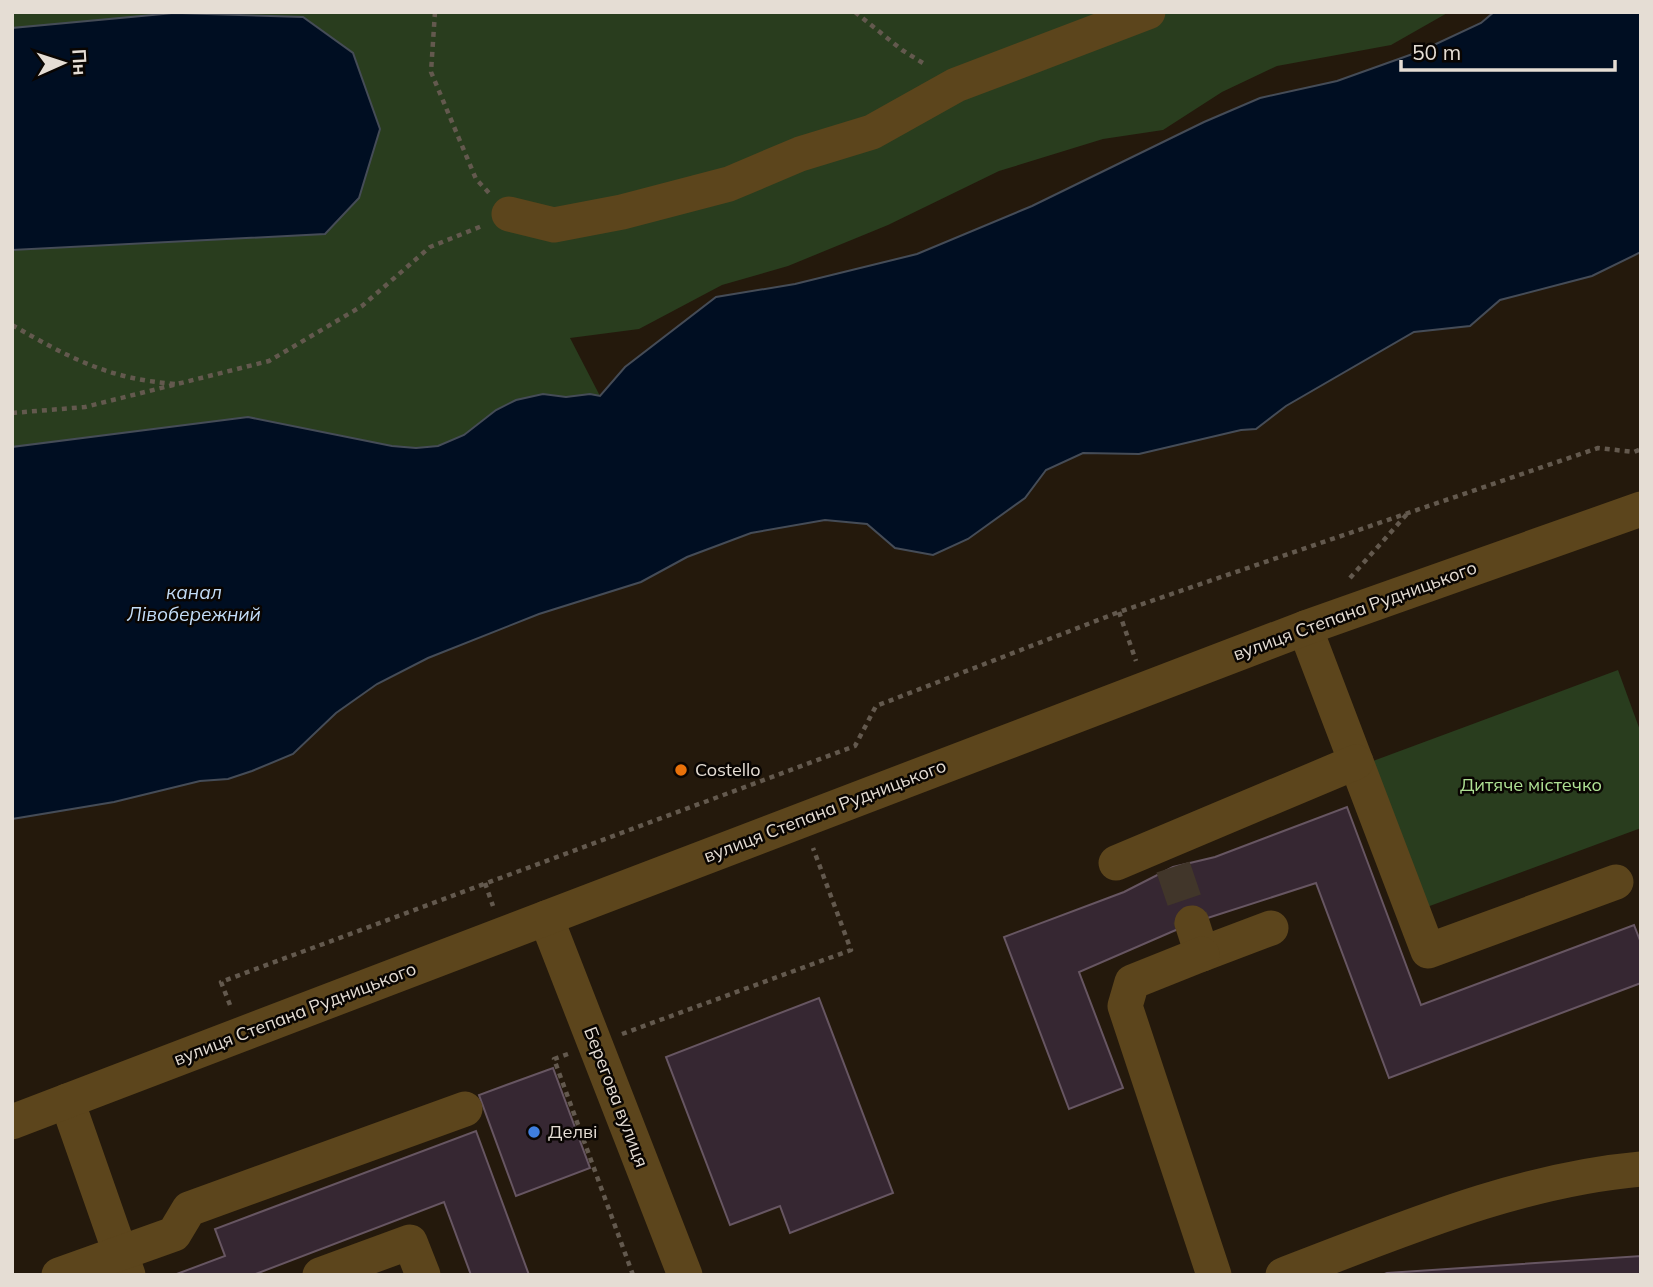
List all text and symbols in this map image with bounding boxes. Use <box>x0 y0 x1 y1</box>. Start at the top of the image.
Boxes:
north arrow <box>28 28 98 98</box>
scale bar <box>1401 28 1614 72</box>
text: 50 m <box>1412 39 1461 65</box>
text: Пн <box>67 48 93 76</box>
street label: вулиця Степана Рудницького <box>1230 556 1480 665</box>
water label: канал Лівобережний <box>126 580 261 626</box>
street label: вулиця Степана Рудницького <box>700 754 949 867</box>
place label: Costello <box>695 758 761 781</box>
marker: Costello <box>673 762 689 778</box>
park label: Дитяче містечко <box>1460 773 1602 796</box>
street label: вулиця Степана Рудницького <box>170 957 419 1070</box>
street label: Берегова вулиця <box>579 1023 654 1170</box>
place label: Делві <box>548 1120 597 1143</box>
marker: Делві <box>526 1124 542 1140</box>

